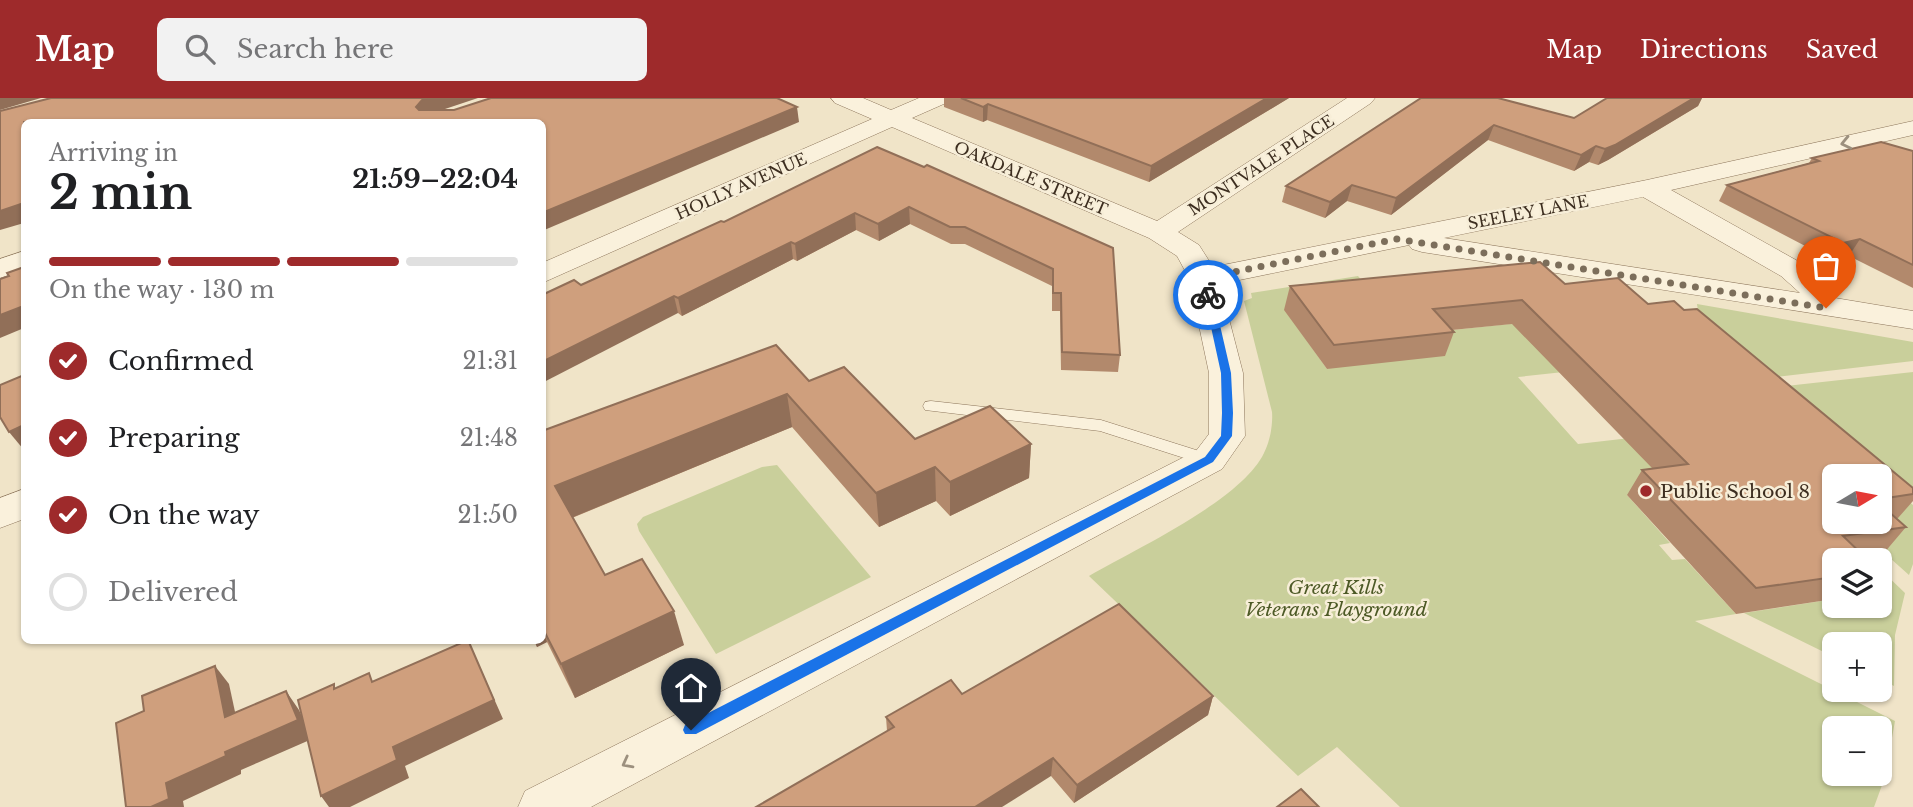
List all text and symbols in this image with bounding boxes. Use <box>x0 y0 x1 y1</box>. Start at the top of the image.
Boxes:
search box <box>157 18 647 81</box>
text: Map <box>35 29 115 70</box>
icon: search <box>181 30 219 68</box>
text: Search here <box>237 33 394 65</box>
text: Map <box>1546 35 1602 64</box>
text: Directions <box>1640 35 1768 64</box>
text: Saved <box>1806 35 1878 64</box>
street label: MONTVALE PLACE <box>1184 110 1338 220</box>
one-way arrow <box>1841 135 1853 149</box>
street label: OAKDALE STREET <box>951 137 1111 220</box>
text: Arriving in <box>49 139 178 167</box>
street label: HOLLY AVENUE <box>672 148 810 224</box>
text: 21:59–22:04 <box>352 163 518 195</box>
text: 2 min <box>49 164 192 221</box>
street label: SEELEY LANE <box>1466 190 1590 234</box>
pin <box>1796 236 1856 308</box>
icon: bag <box>1807 247 1845 285</box>
courier <box>1173 260 1243 330</box>
text: On the way · 130 m <box>49 276 274 304</box>
icon: bike <box>1189 276 1227 314</box>
icon: check <box>49 342 87 380</box>
text: Confirmed <box>108 345 253 377</box>
text: 21:31 <box>463 347 518 375</box>
icon: check <box>49 419 87 457</box>
text: Preparing <box>108 422 240 454</box>
text: 21:48 <box>460 424 518 452</box>
north arrow <box>1822 464 1892 534</box>
map controls <box>1822 464 1892 786</box>
place label: Public School 8 <box>1660 480 1810 503</box>
marker: Public School 8 <box>1638 483 1654 499</box>
icon: check <box>49 496 87 534</box>
text: On the way <box>108 499 260 531</box>
text: 21:50 <box>458 501 518 529</box>
button: layers <box>1822 548 1892 618</box>
text: Delivered <box>108 576 238 608</box>
park label: Great Kills Veterans Playground <box>1245 576 1428 621</box>
button: + <box>1822 632 1892 702</box>
pin <box>661 658 721 730</box>
icon: home <box>672 669 710 707</box>
button: − <box>1822 716 1892 786</box>
one-way arrow <box>622 755 634 768</box>

